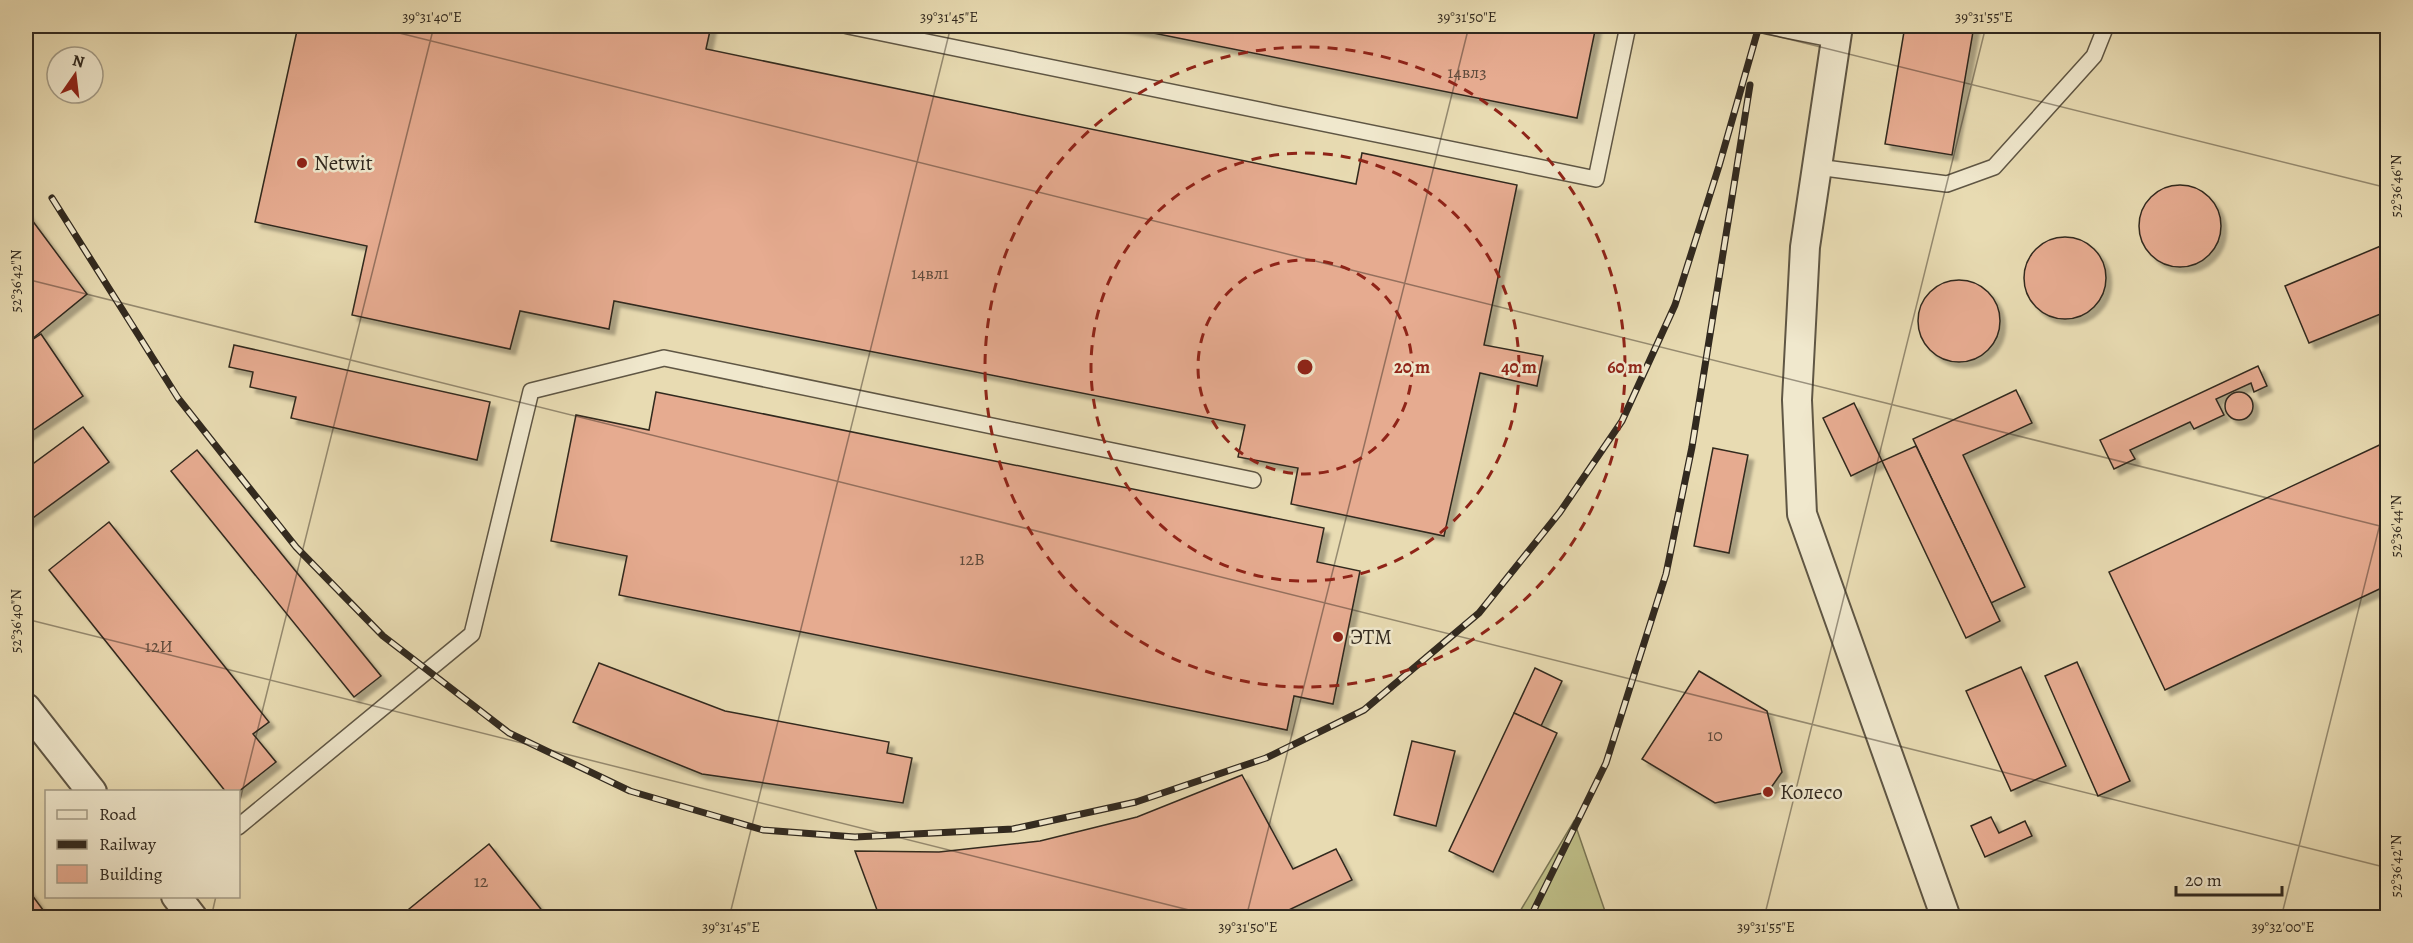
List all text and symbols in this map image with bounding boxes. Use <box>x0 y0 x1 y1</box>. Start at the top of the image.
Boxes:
text: 39°31'40"E <box>402 7 462 27</box>
text: 39°31'45"E <box>920 7 978 27</box>
text: 39°31'50"E <box>1437 7 1497 27</box>
text: 39°31'55"E <box>1955 7 2013 27</box>
north arrow <box>45 45 105 105</box>
text: N <box>70 49 87 74</box>
house number: 14вл3 <box>1447 60 1487 84</box>
place label: Netwit <box>314 149 373 177</box>
text: 52°36'46"N <box>2386 154 2406 217</box>
marker: Netwit <box>295 156 309 170</box>
text: 52°36'42"N <box>6 249 26 313</box>
house number: 14вл1 <box>911 261 949 285</box>
text: 20 m <box>1394 355 1430 379</box>
text: 40 m <box>1501 355 1537 379</box>
text: 60 m <box>1607 355 1643 379</box>
centre of rings <box>1295 357 1315 377</box>
text: 52°36'44"N <box>2386 494 2406 557</box>
house number: 12В <box>959 547 985 571</box>
text: 52°36'40"N <box>6 589 26 653</box>
place label: ЭТМ <box>1350 623 1392 651</box>
marker: ЭТМ <box>1331 630 1345 644</box>
house number: 12И <box>145 634 173 658</box>
house number: 10 <box>1707 723 1723 747</box>
place label: Колесо <box>1780 778 1843 806</box>
marker: Колесо <box>1761 785 1775 799</box>
legend <box>45 790 240 898</box>
text: Road <box>99 802 137 826</box>
text: Railway <box>99 832 157 856</box>
text: 52°36'42"N <box>2386 834 2406 898</box>
scale bar <box>2176 859 2282 897</box>
text: Building <box>99 862 163 886</box>
text: 20 m <box>2185 868 2222 892</box>
house number: 12 <box>474 869 489 893</box>
text: 39°31'45"E <box>702 917 760 937</box>
text: 39°31'50"E <box>1218 917 1278 937</box>
text: 39°31'55"E <box>1737 917 1795 937</box>
text: 39°32'00"E <box>2252 917 2314 937</box>

